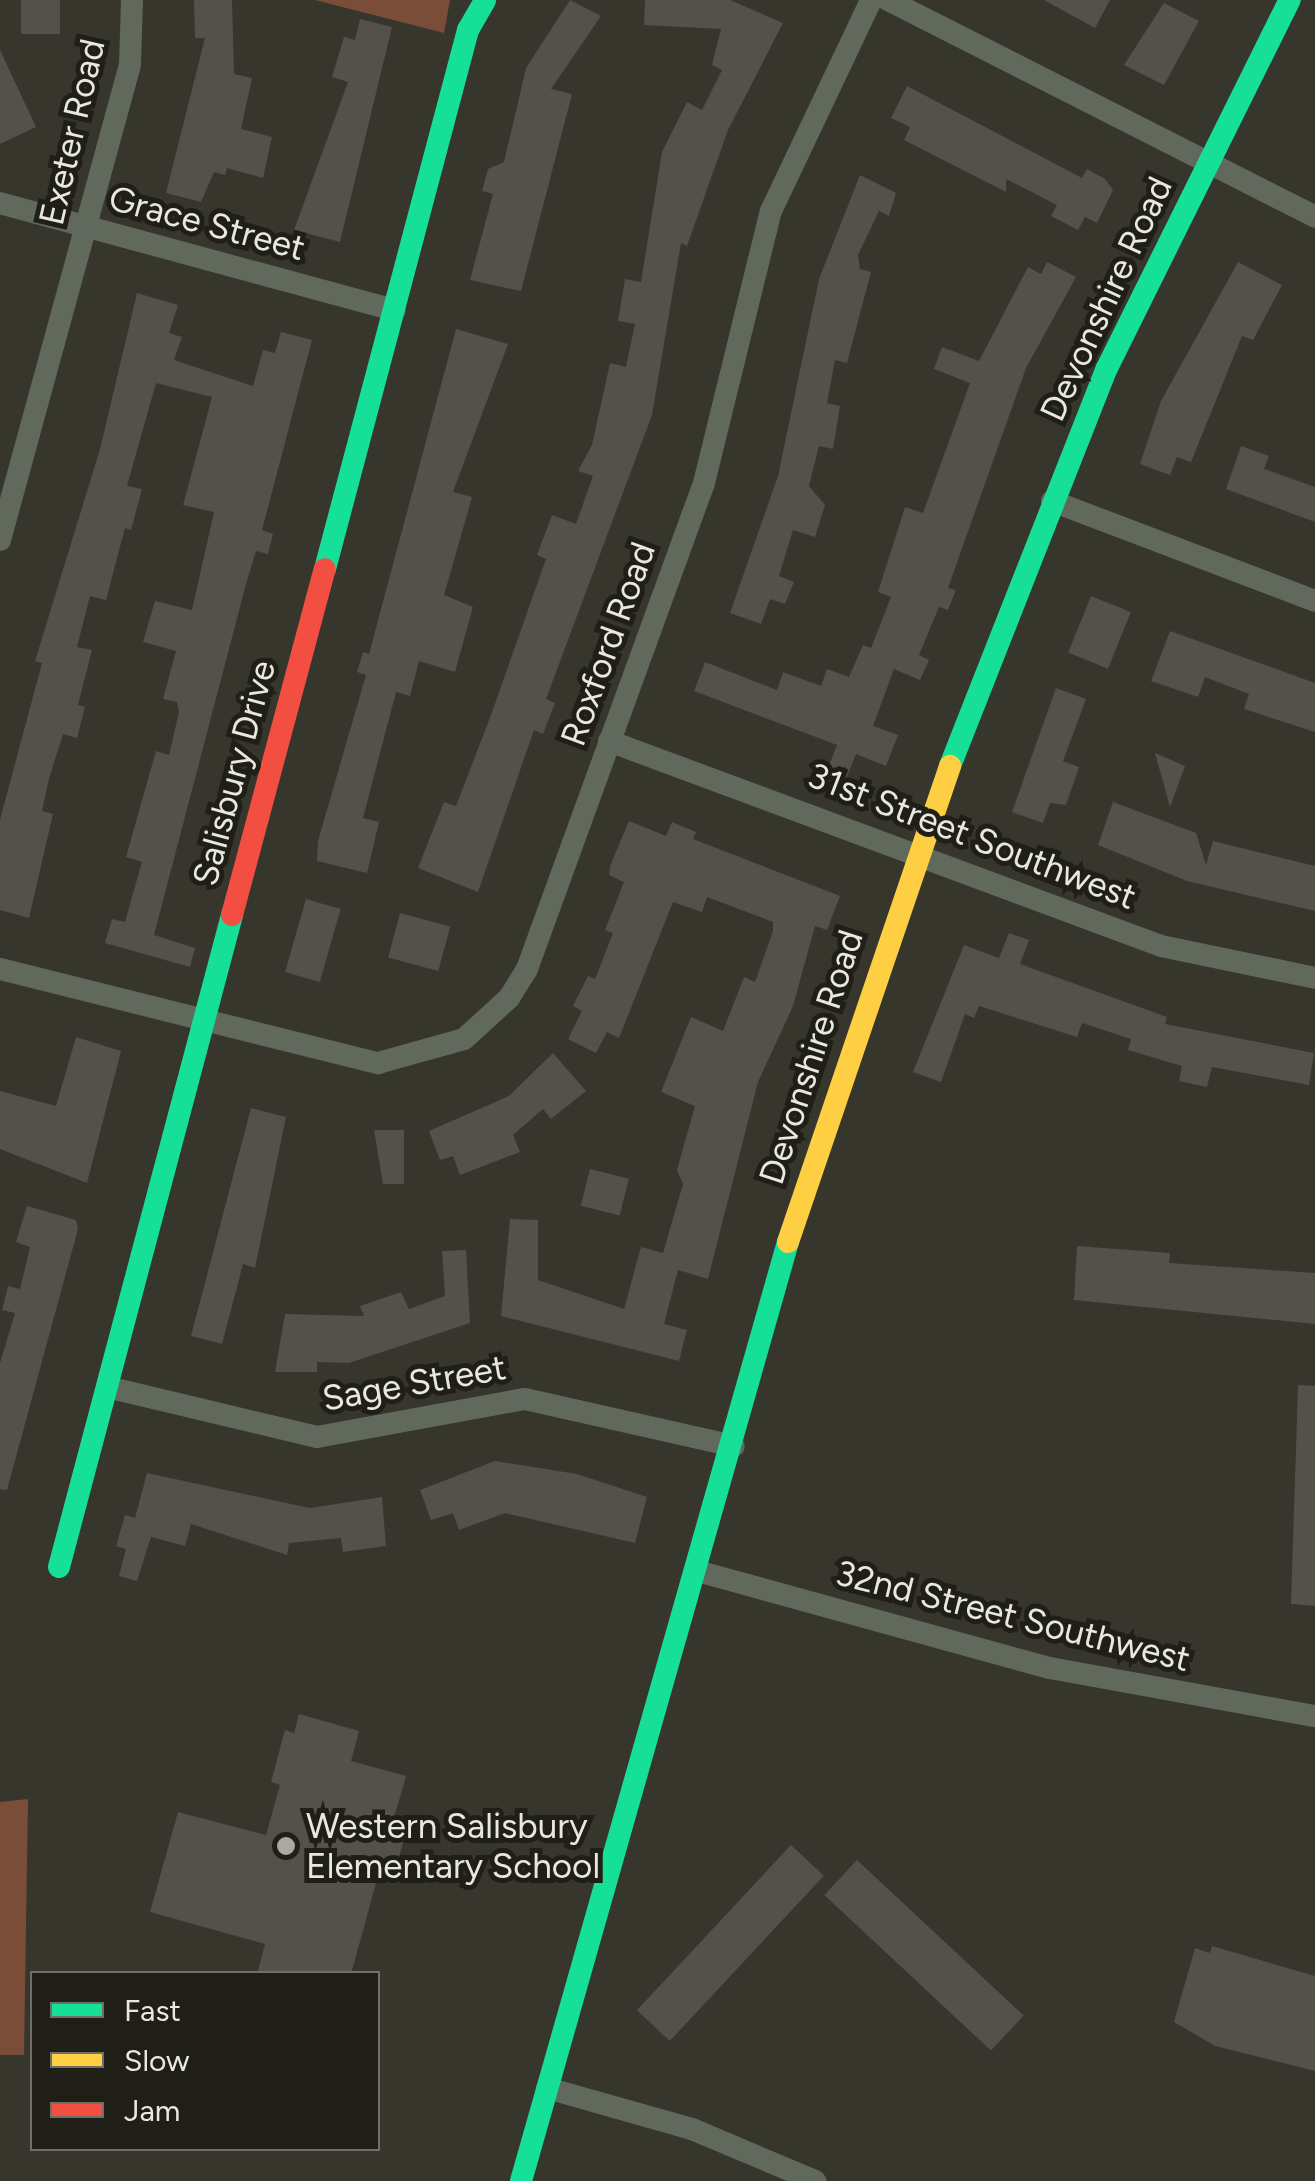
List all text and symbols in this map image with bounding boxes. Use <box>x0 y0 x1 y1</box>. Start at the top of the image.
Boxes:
street label: Exeter Road <box>30 35 114 229</box>
street label: Devonshire Road <box>1031 170 1181 428</box>
street label: Grace Street <box>105 177 309 269</box>
street label: Roxford Road <box>552 537 664 751</box>
street label: Salisbury Drive <box>184 656 284 890</box>
street label: 31st Street Southwest <box>802 754 1142 918</box>
street label: Devonshire Road <box>750 925 872 1189</box>
street label: Sage Street <box>319 1346 509 1420</box>
street label: 32nd Street Southwest <box>832 1552 1194 1680</box>
place label: Western Salisbury Elementary School <box>306 1805 600 1887</box>
marker: Western Salisbury Elementary School <box>275 1835 297 1857</box>
legend <box>30 1971 380 2151</box>
text: Fast <box>124 1992 181 2029</box>
text: Slow <box>124 2042 190 2079</box>
text: Jam <box>124 2092 180 2129</box>

